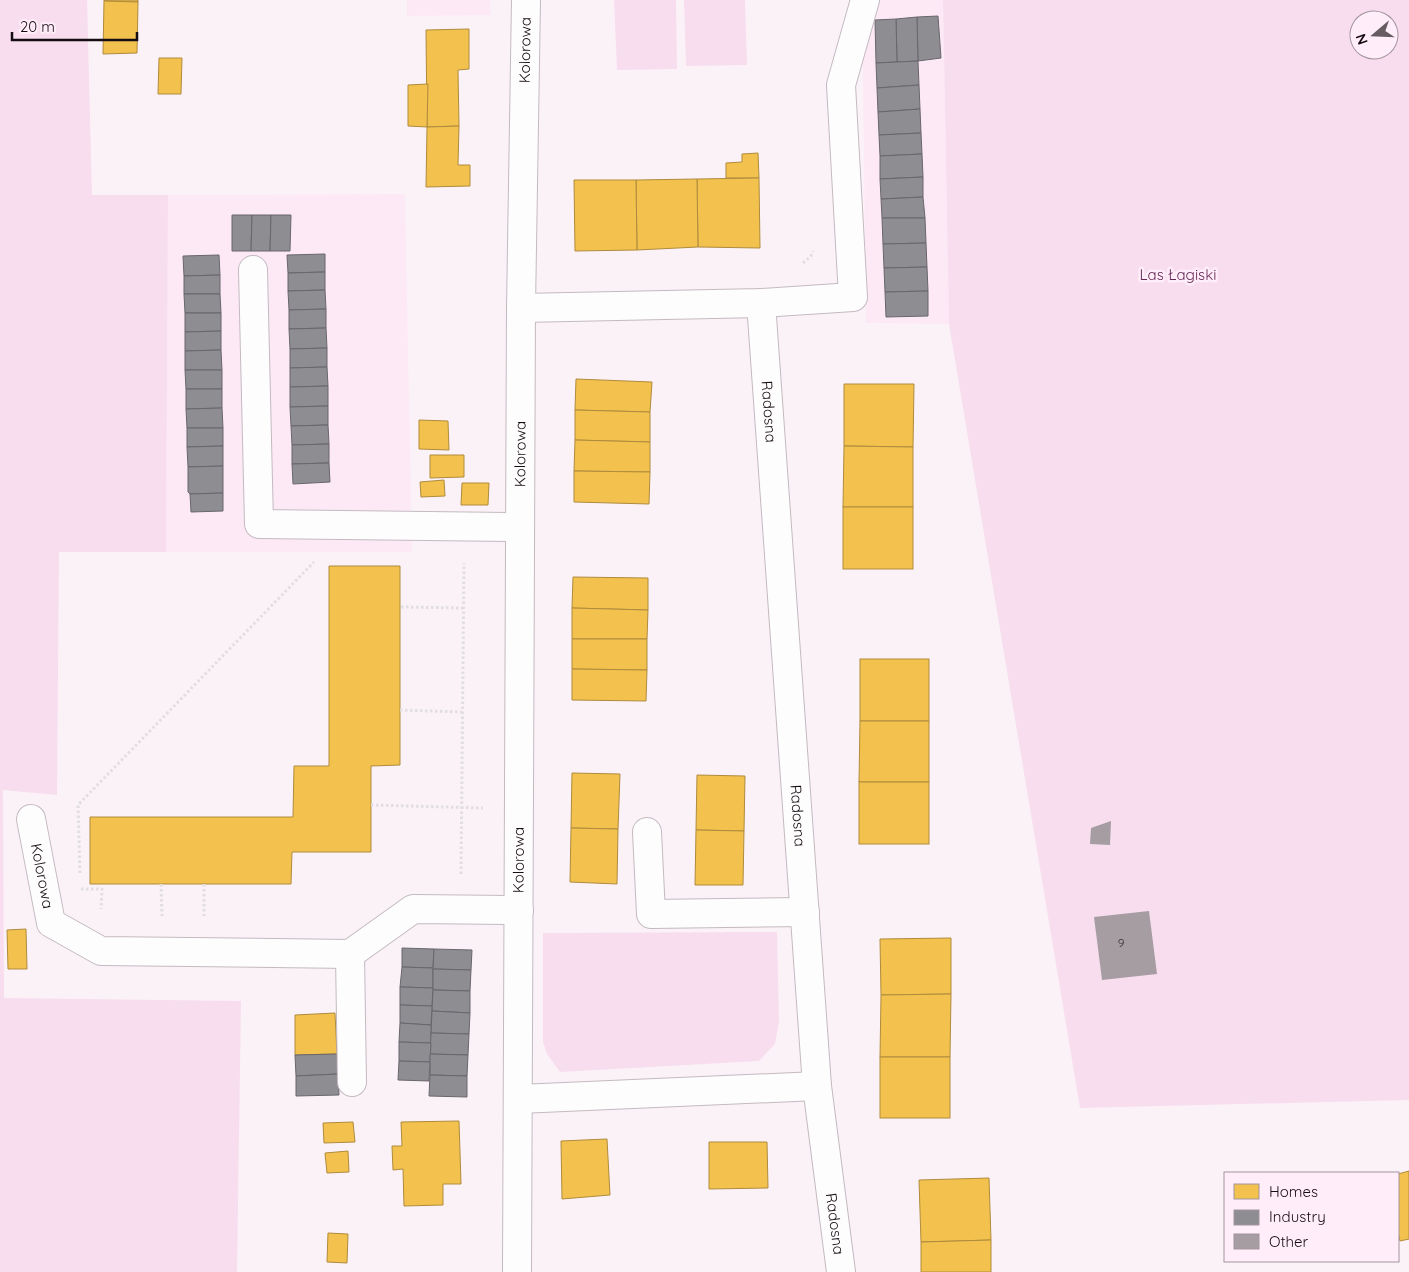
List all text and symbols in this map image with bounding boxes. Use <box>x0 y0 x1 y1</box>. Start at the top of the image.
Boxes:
scale bar <box>12 10 138 42</box>
north arrow <box>1349 10 1399 60</box>
text: 20 m <box>20 17 55 36</box>
street label: Kolorowa <box>515 17 535 83</box>
text: N <box>1352 31 1372 47</box>
park label: Las Łagiski <box>1140 265 1216 284</box>
street label: Radosna <box>758 380 781 443</box>
street label: Kolorowa <box>510 421 530 487</box>
street label: Radosna <box>786 784 810 847</box>
street label: Kolorowa <box>509 827 528 893</box>
street label: Kolorowa <box>27 842 58 910</box>
house number: 9 <box>1118 935 1125 950</box>
legend <box>1224 1172 1399 1262</box>
text: Homes <box>1269 1182 1318 1201</box>
street label: Radosna <box>822 1192 849 1256</box>
text: Industry <box>1269 1207 1326 1226</box>
text: Other <box>1269 1232 1309 1251</box>

